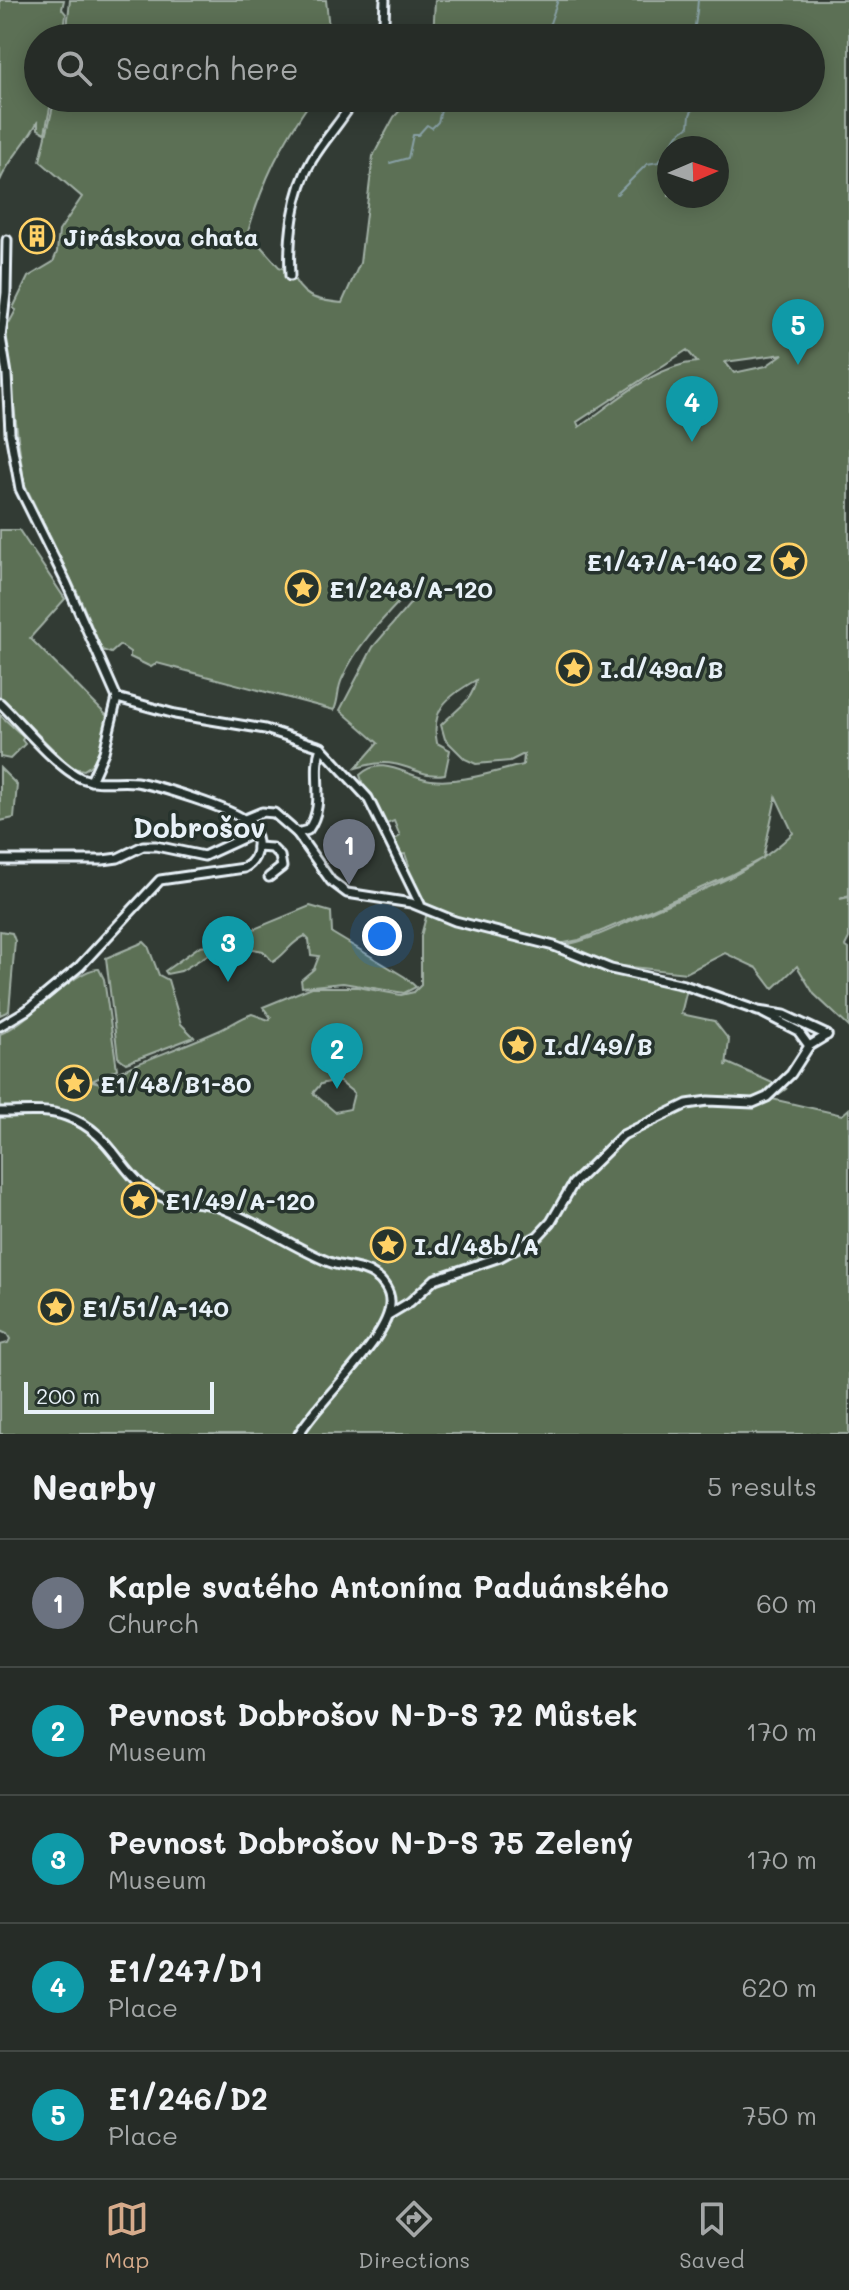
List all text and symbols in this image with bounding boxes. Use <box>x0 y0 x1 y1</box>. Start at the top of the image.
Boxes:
search box <box>24 24 825 112</box>
icon: search <box>52 46 96 90</box>
text: Search here <box>116 48 299 88</box>
north arrow <box>657 136 729 208</box>
building icon: Jiráskova chata <box>18 217 56 255</box>
place label: Jiráskova chata <box>63 221 259 252</box>
pin: 5 <box>772 299 824 365</box>
pin: 4 <box>666 376 718 442</box>
place icon: E1/47/A-140 Z <box>770 542 808 580</box>
place label: E1/47/A-140 Z <box>587 546 763 577</box>
place icon: E1/248/A-120 <box>284 569 322 607</box>
place label: E1/248/A-120 <box>329 573 493 604</box>
place icon: I.d/49a/B <box>555 649 593 687</box>
place label: I.d/49a/B <box>600 653 723 684</box>
district label: Dobrošov <box>133 809 265 845</box>
pin: 1 <box>323 819 375 885</box>
pin: 3 <box>202 916 254 982</box>
your location <box>362 916 402 956</box>
pin: 2 <box>311 1023 363 1089</box>
place icon: I.d/49/B <box>499 1026 537 1064</box>
place label: I.d/49/B <box>544 1030 653 1061</box>
place icon: E1/48/B1-80 <box>55 1064 93 1102</box>
place label: E1/48/B1-80 <box>100 1068 251 1099</box>
place icon: E1/49/A-120 <box>120 1181 158 1219</box>
place label: E1/49/A-120 <box>165 1185 315 1216</box>
place icon: I.d/48b/A <box>369 1226 407 1264</box>
place label: I.d/48b/A <box>414 1230 539 1261</box>
place icon: E1/51/A-140 <box>37 1288 75 1326</box>
place label: E1/51/A-140 <box>82 1292 229 1323</box>
scale bar <box>24 1378 214 1414</box>
text: 200 m <box>36 1381 100 1410</box>
text: Nearby <box>32 1464 157 1509</box>
text: 5 results <box>707 1469 817 1503</box>
text: Kaple svatého Antonína Paduánského <box>108 1566 669 1606</box>
text: 1 <box>52 1586 64 1620</box>
text: 60 m <box>756 1586 817 1620</box>
text: Church <box>108 1606 198 1640</box>
text: Pevnost Dobrošov N-D-S 72 Můstek <box>108 1694 638 1734</box>
text: 2 <box>51 1714 65 1748</box>
text: 170 m <box>746 1714 817 1748</box>
text: Museum <box>108 1734 207 1768</box>
text: Pevnost Dobrošov N-D-S 75 Zelený <box>108 1822 633 1862</box>
text: 3 <box>50 1842 66 1876</box>
text: 170 m <box>746 1842 817 1876</box>
text: Museum <box>108 1862 207 1896</box>
text: E1/247/D1 <box>108 1950 263 1990</box>
text: 4 <box>50 1970 66 2004</box>
text: 620 m <box>742 1970 817 2004</box>
text: Place <box>108 1990 178 2024</box>
text: E1/246/D2 <box>108 2078 268 2118</box>
text: 5 <box>50 2098 66 2132</box>
text: 750 m <box>742 2098 817 2132</box>
text: Place <box>108 2118 178 2152</box>
tab: Map <box>105 2197 149 2274</box>
tab: Directions <box>358 2197 470 2274</box>
tab: Saved <box>679 2197 744 2274</box>

